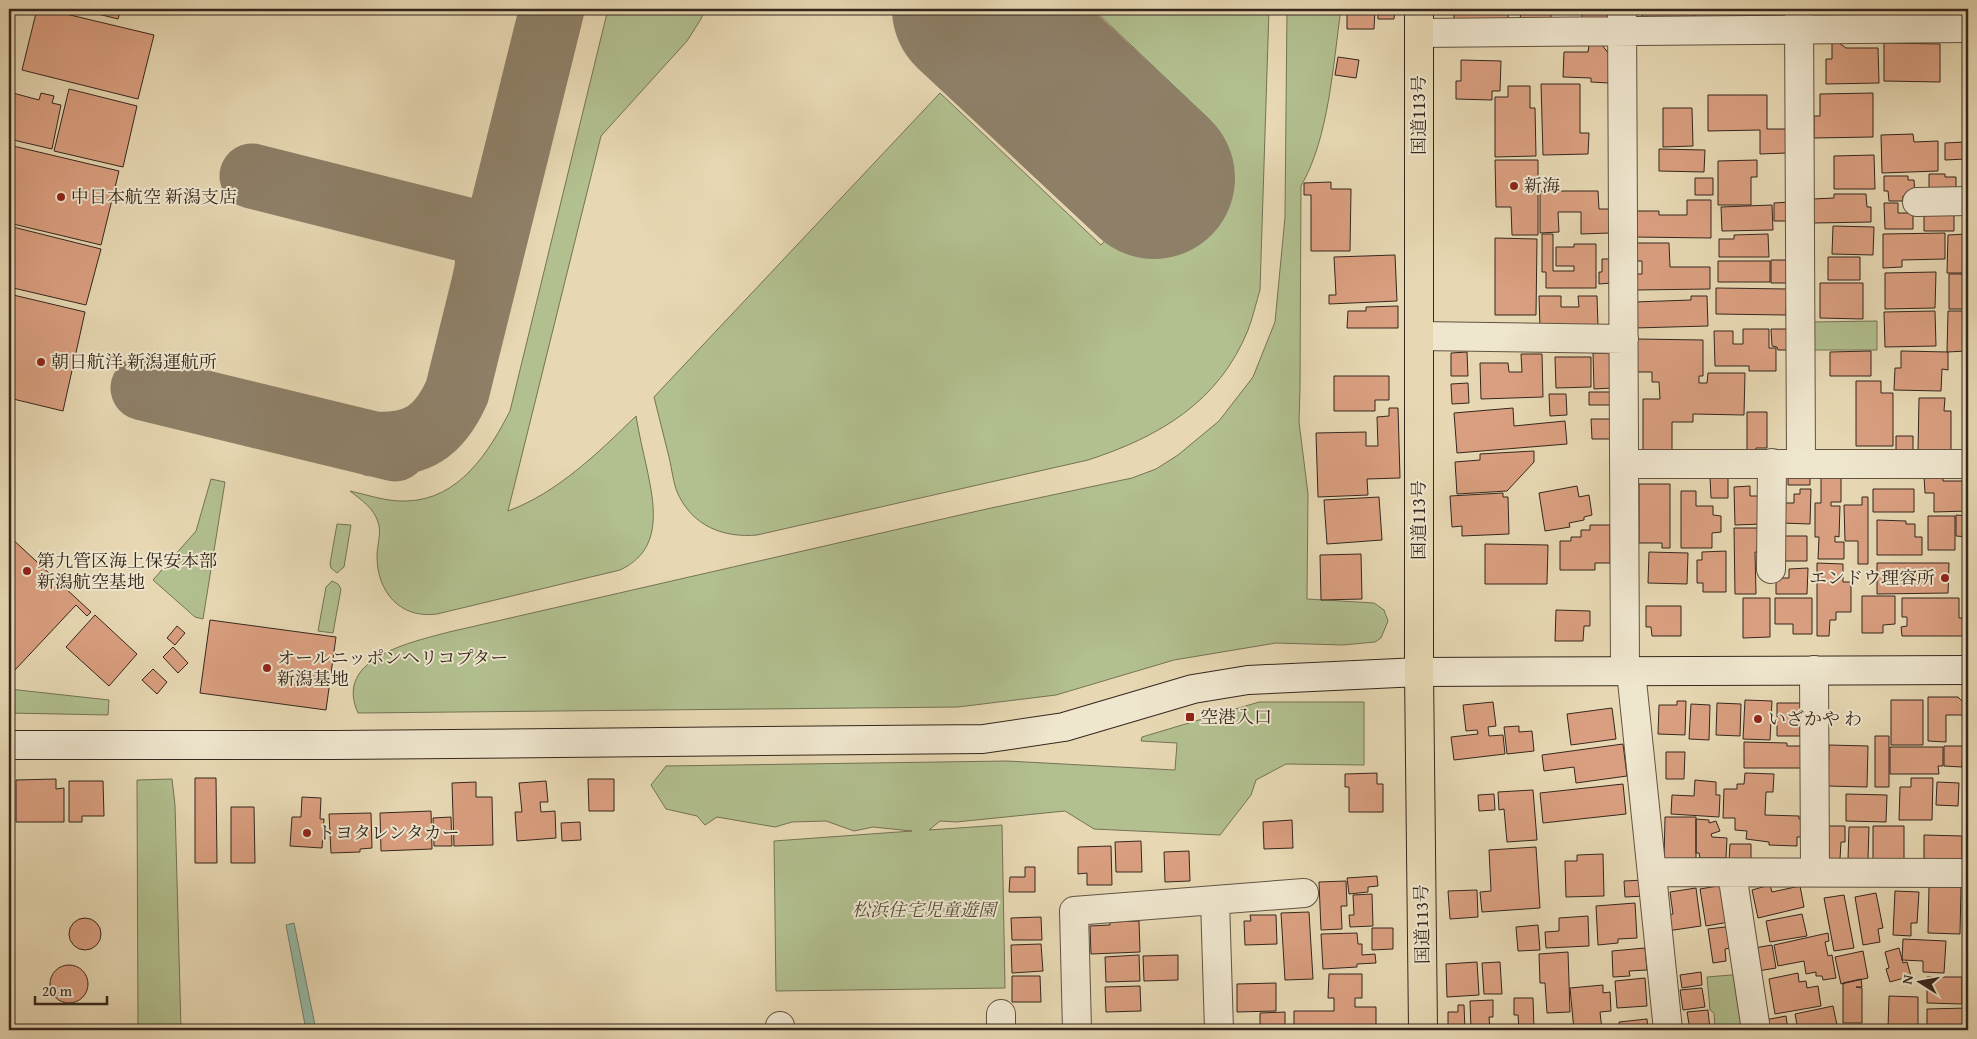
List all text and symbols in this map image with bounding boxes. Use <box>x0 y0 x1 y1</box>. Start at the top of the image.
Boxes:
street label: 国道113号 <box>1405 75 1432 155</box>
place label: 新海 <box>1524 172 1560 199</box>
marker: 新海 <box>1508 180 1520 192</box>
place label: 中日本航空 新潟支店 <box>71 183 237 210</box>
marker: 中日本航空 新潟支店 <box>55 191 67 203</box>
place label: 朝日航洋 新潟運航所 <box>51 348 217 375</box>
marker: 朝日航洋 新潟運航所 <box>35 356 47 368</box>
street label: 国道113号 <box>1405 480 1432 560</box>
place label: 第九管区海上保安本部 新潟航空基地 <box>37 547 217 595</box>
place label: エンドウ理容所 <box>1809 564 1935 591</box>
marker: 第九管区海上保安本部 新潟航空基地 <box>21 565 33 577</box>
marker: エンドウ理容所 <box>1939 572 1951 584</box>
place label: オールニッポンヘリコプター 新潟基地 <box>277 644 508 692</box>
marker: オールニッポンヘリコプター 新潟基地 <box>261 662 273 674</box>
place label: 空港入口 <box>1200 703 1272 730</box>
place label: いざかや わ <box>1768 705 1862 732</box>
marker: 空港入口 <box>1184 711 1196 723</box>
marker: いざかや わ <box>1752 713 1764 725</box>
place label: トヨタレンタカー <box>317 819 460 846</box>
marker: トヨタレンタカー <box>301 827 313 839</box>
street label: 国道113号 <box>1407 884 1436 964</box>
park label: 松浜住宅児童遊園 <box>852 896 999 923</box>
north arrow <box>1894 956 1944 1006</box>
text: N <box>1897 972 1918 986</box>
scale bar <box>35 974 108 1006</box>
text: 20 m <box>42 980 73 1001</box>

